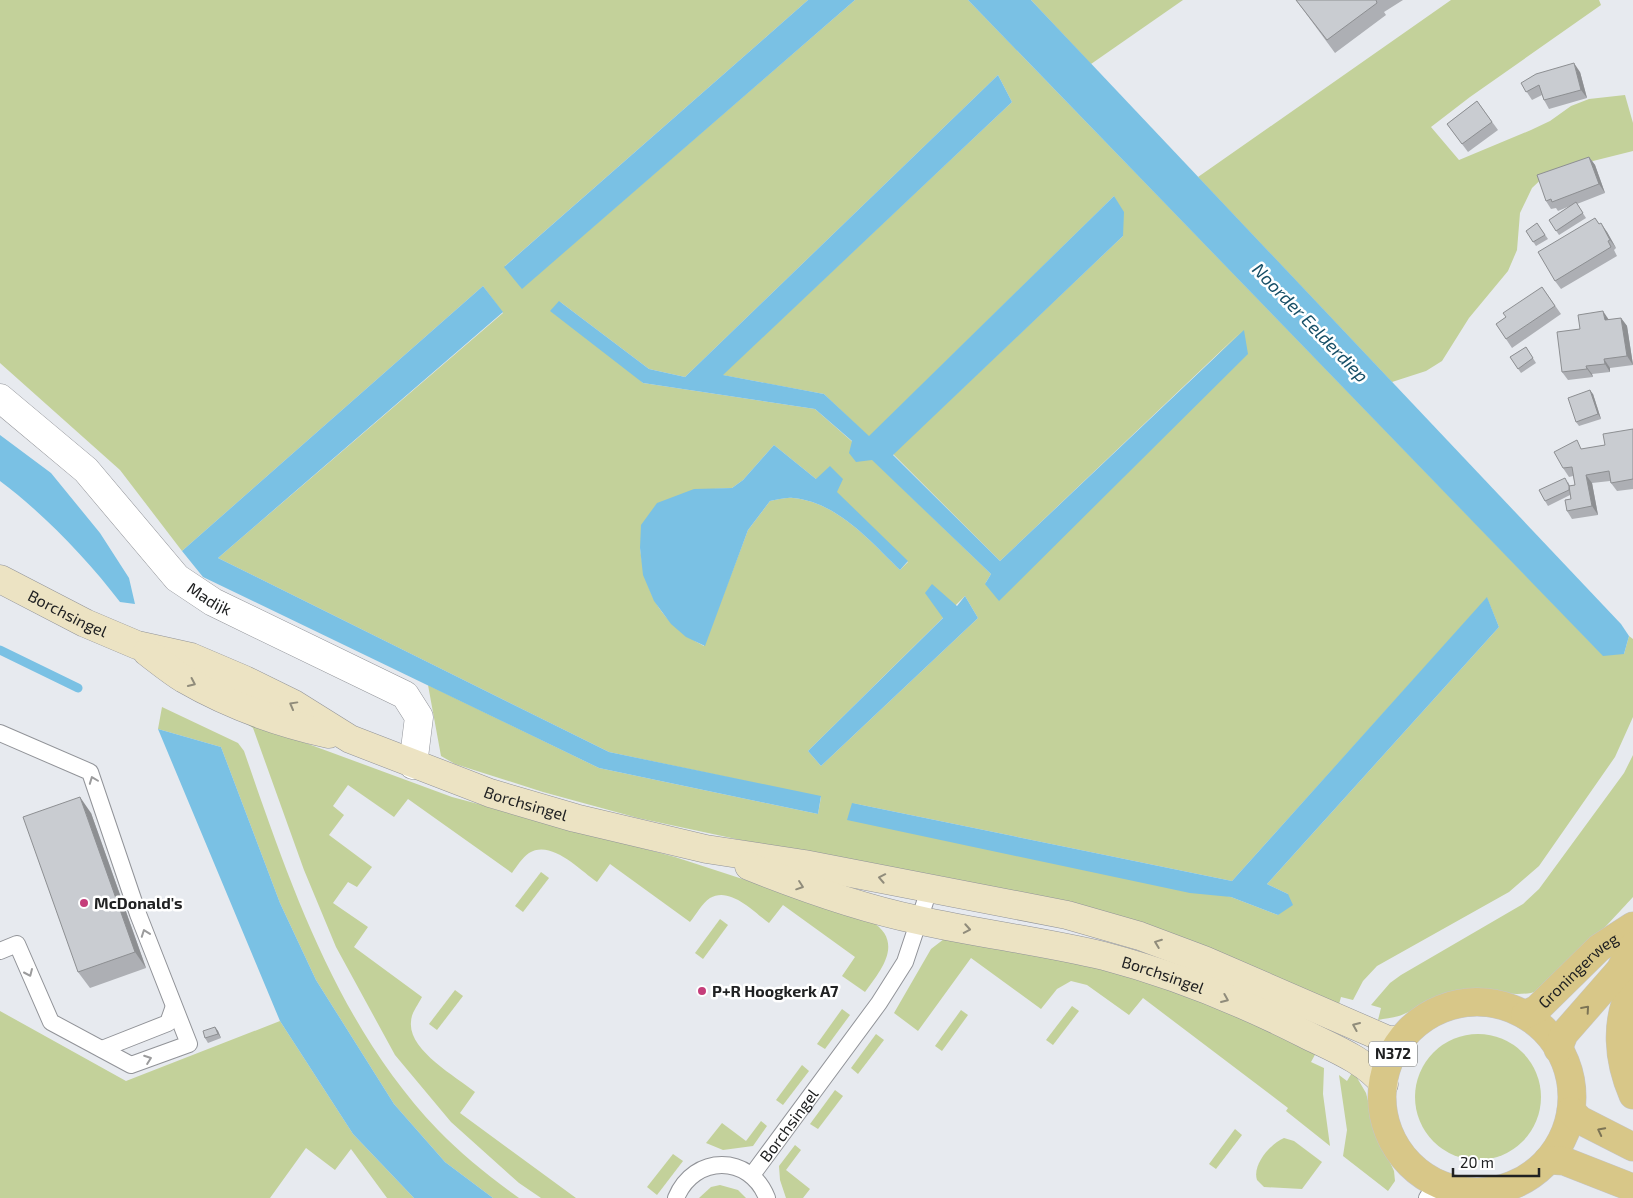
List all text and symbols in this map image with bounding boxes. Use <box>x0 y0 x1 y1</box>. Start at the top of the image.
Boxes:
water label: Noorder Eelderdiep <box>1248 258 1373 387</box>
street label: Madijk <box>184 578 235 619</box>
street label: Borchsingel <box>25 585 111 640</box>
one-way arrow <box>186 676 195 686</box>
one-way arrow <box>290 701 299 711</box>
one-way arrow <box>89 776 99 785</box>
street label: Borchsingel <box>481 782 570 824</box>
one-way arrow <box>878 874 886 884</box>
one-way arrow <box>795 880 803 890</box>
place label: McDonald's <box>94 893 183 912</box>
marker: McDonald's <box>78 897 90 909</box>
one-way arrow <box>963 923 972 933</box>
street label: Groningerweg <box>1534 928 1621 1012</box>
one-way arrow <box>141 929 151 938</box>
one-way arrow <box>1154 938 1163 949</box>
street label: Borchsingel <box>1120 951 1207 997</box>
one-way arrow <box>23 968 34 977</box>
place label: P+R Hoogkerk A7 <box>712 981 839 1000</box>
marker: P+R Hoogkerk A7 <box>696 985 708 997</box>
one-way arrow <box>1220 992 1229 1003</box>
one-way arrow <box>1580 1006 1588 1015</box>
one-way arrow <box>1352 1022 1361 1033</box>
road number: N372 <box>1369 1042 1417 1066</box>
one-way arrow <box>143 1055 152 1065</box>
street label: Borchsingel <box>755 1084 822 1165</box>
one-way arrow <box>1597 1127 1606 1137</box>
scale bar <box>1453 1146 1539 1178</box>
text: 20 m <box>1460 1153 1494 1171</box>

